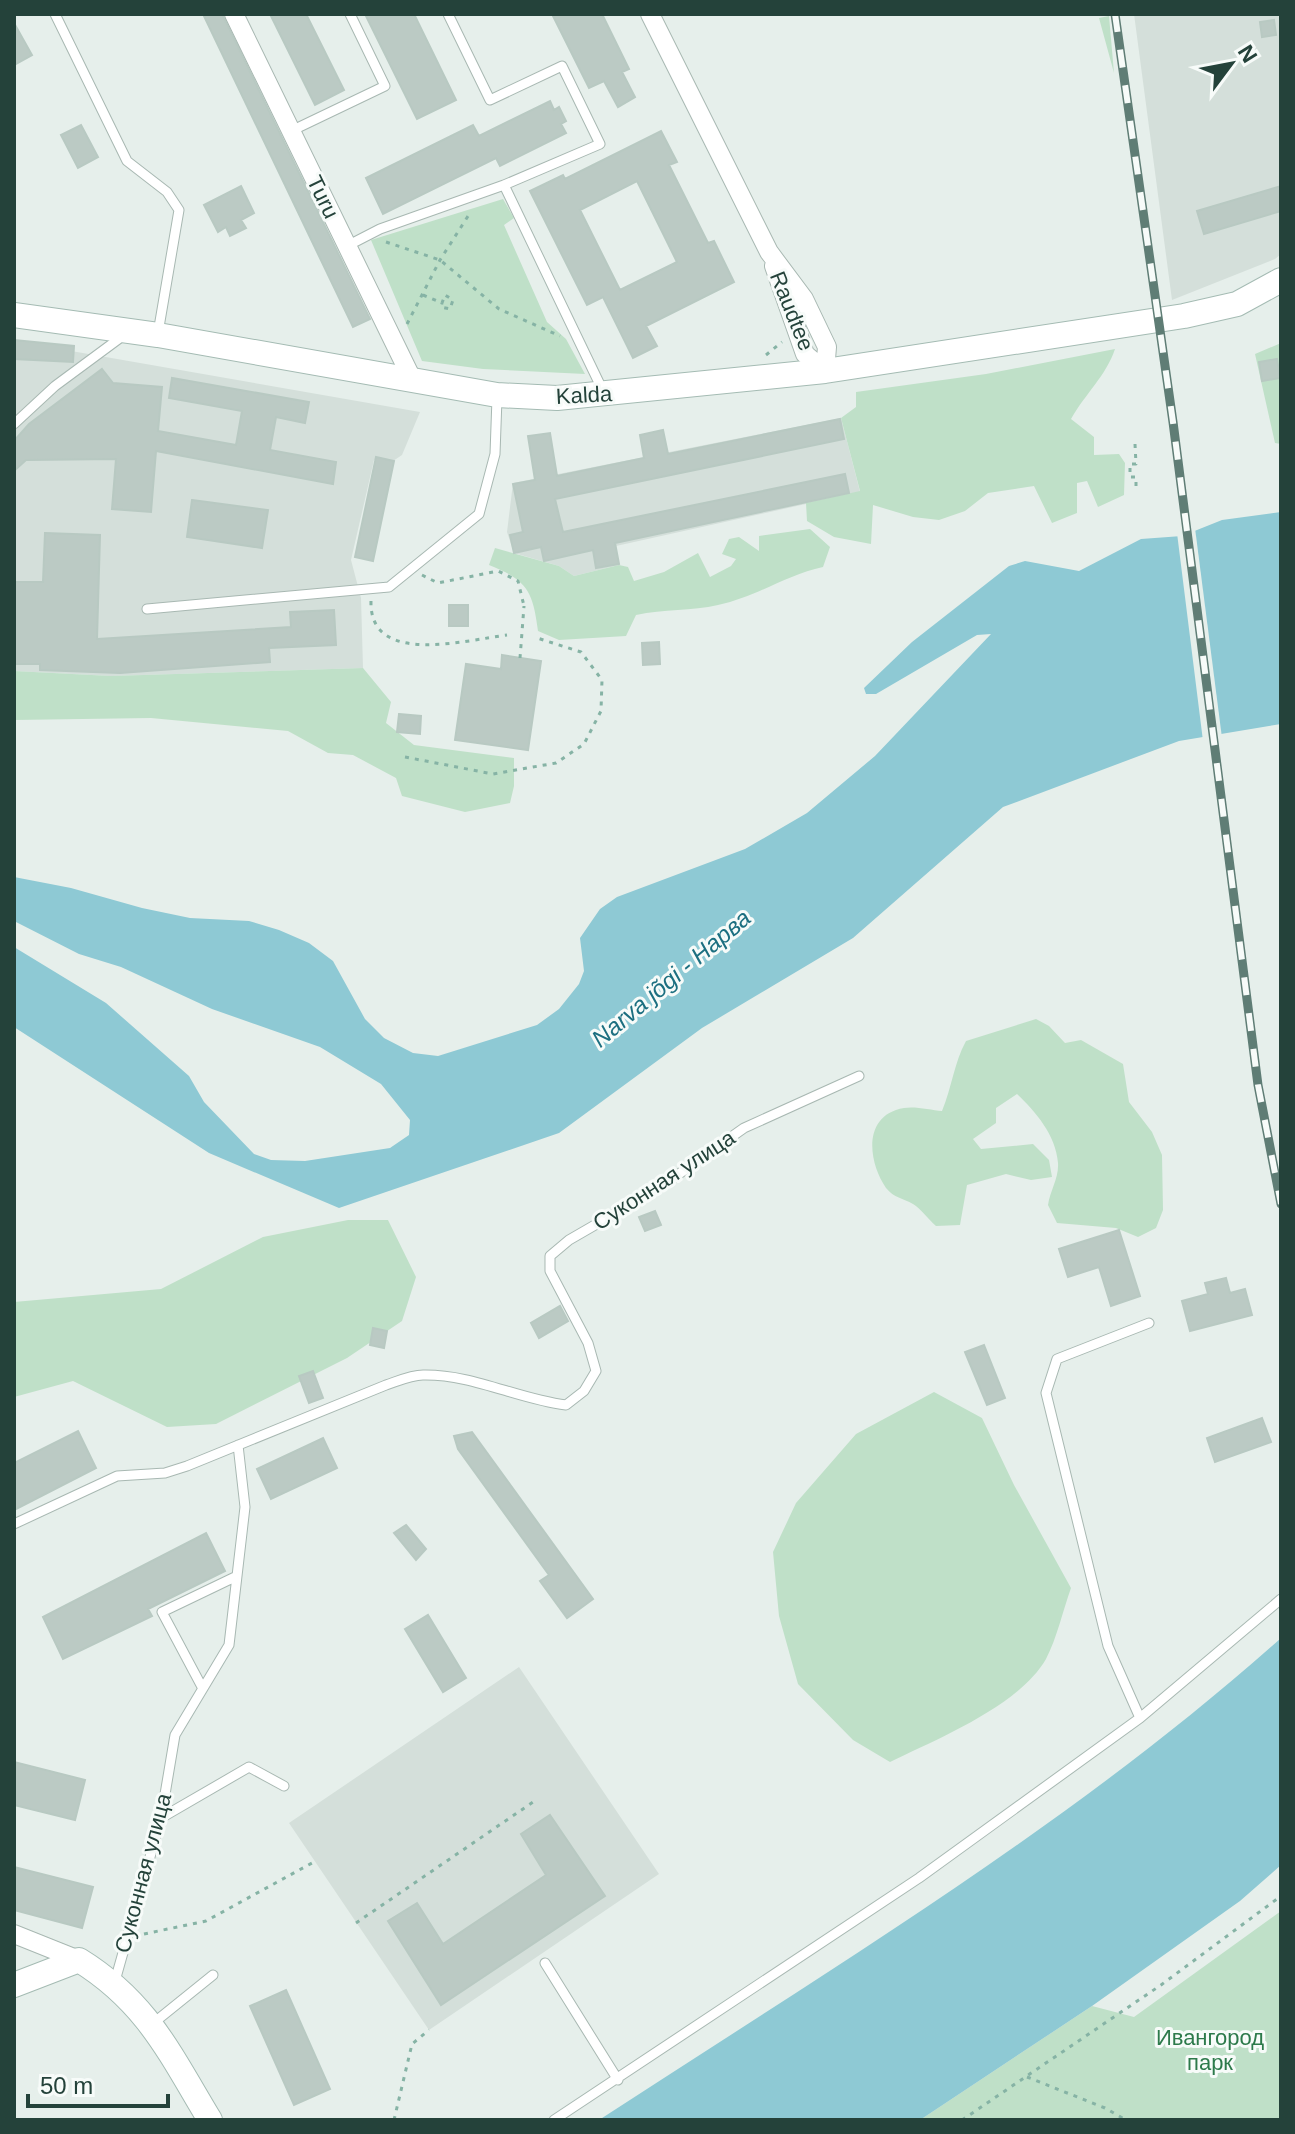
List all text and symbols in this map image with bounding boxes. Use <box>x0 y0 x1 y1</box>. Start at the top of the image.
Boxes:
north arrow <box>1191 24 1271 104</box>
text: N <box>1233 40 1262 67</box>
street label: Turu <box>302 172 344 222</box>
street label: Raudtee <box>765 268 819 354</box>
street label: Kalda <box>555 381 614 409</box>
water label: Narva jõgi - Нарва <box>586 904 756 1052</box>
street label: Суконная улица <box>588 1124 740 1235</box>
street label: Суконная улица <box>110 1790 176 1955</box>
park label: Ивангород парк <box>1156 2025 1264 2075</box>
scale bar <box>28 2058 168 2108</box>
text: 50 m <box>40 2072 93 2099</box>

